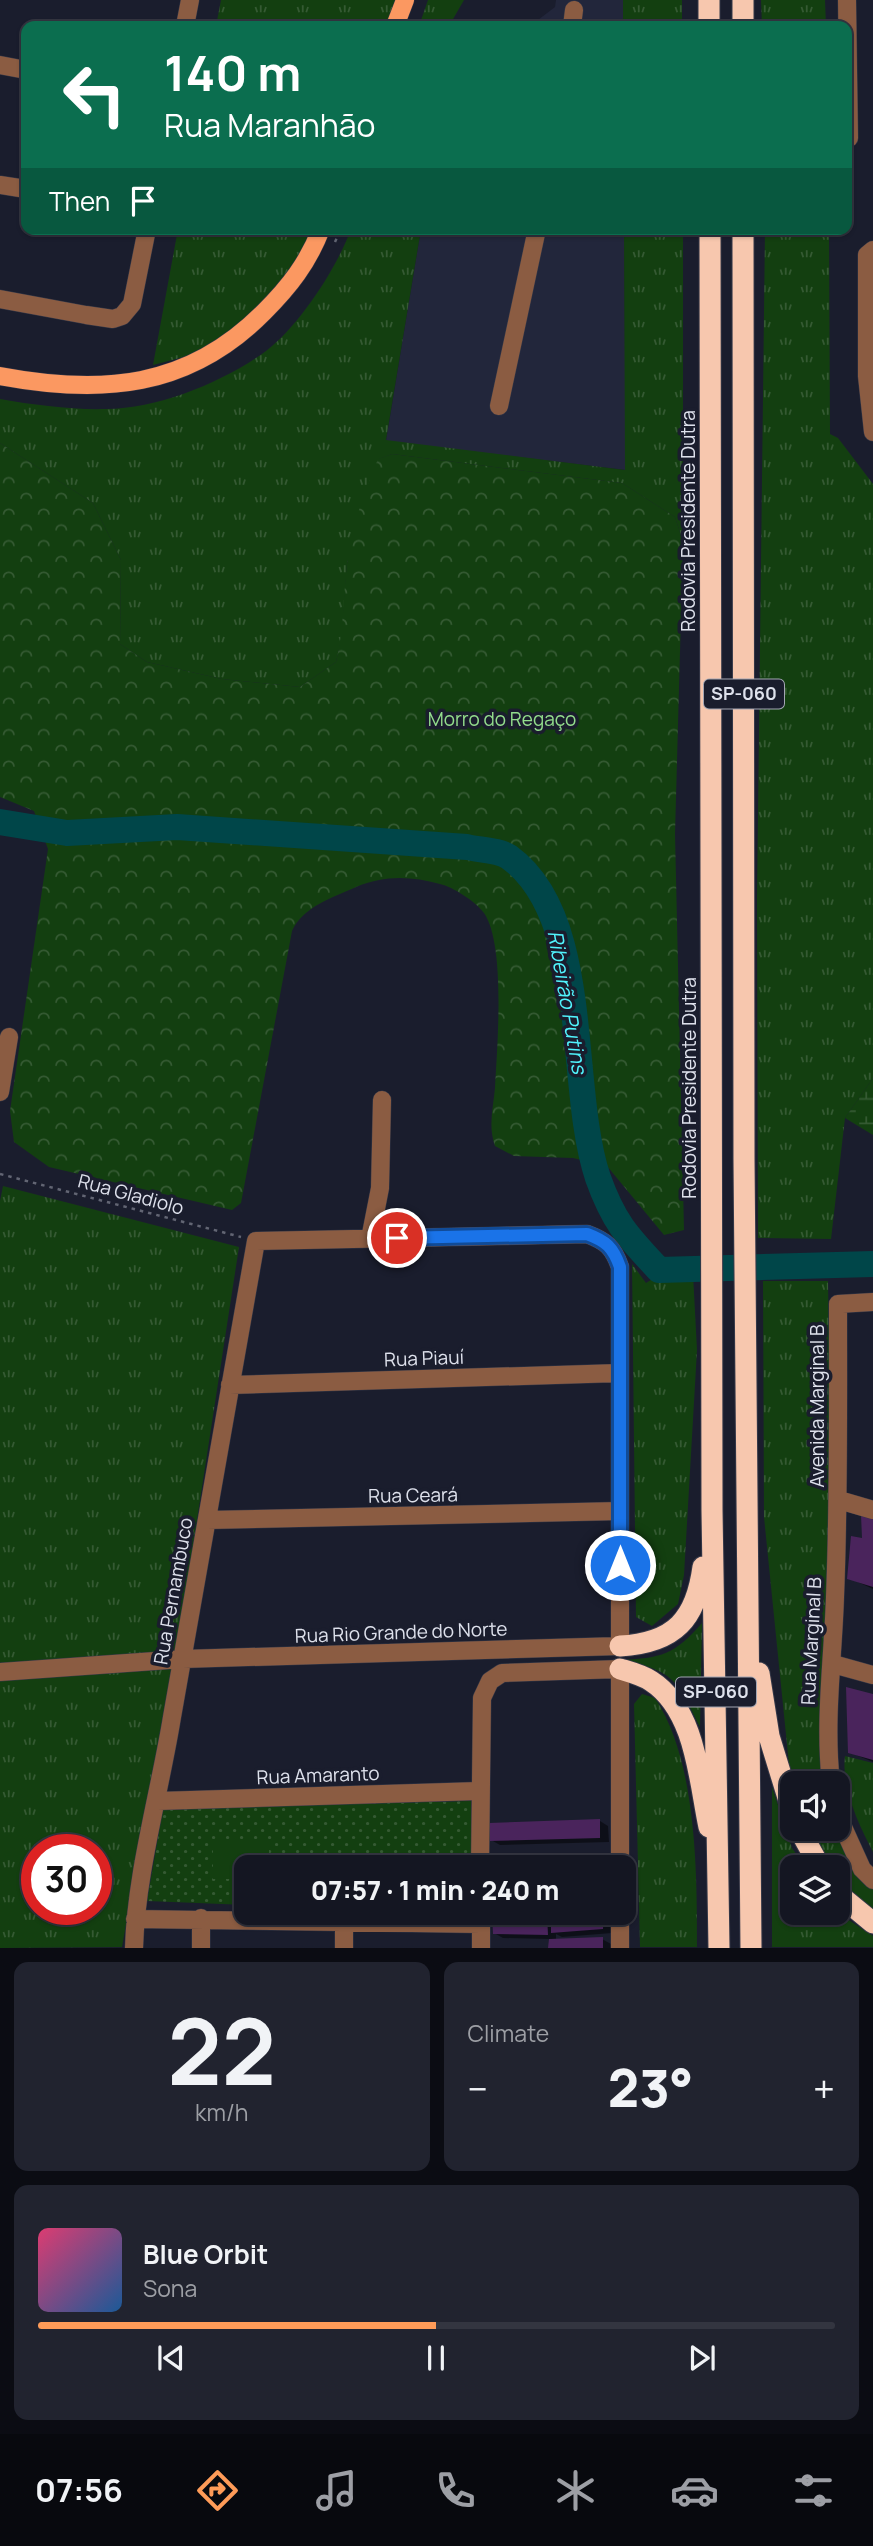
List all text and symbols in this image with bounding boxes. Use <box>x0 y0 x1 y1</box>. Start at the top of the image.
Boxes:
text: 140 m <box>164 39 301 106</box>
icon: left <box>49 49 140 140</box>
text: Rua Maranhão <box>164 103 375 147</box>
icon: arrive <box>124 182 162 220</box>
text: Then <box>49 183 110 219</box>
street label: Rodovia Presidente Dutra <box>675 410 701 632</box>
road number: SP-060 <box>704 680 784 708</box>
park label: Morro do Regaço <box>428 706 576 732</box>
water label: Ribeirão Putins <box>542 928 595 1078</box>
street label: Rodovia Presidente Dutra <box>676 977 702 1199</box>
street label: Rua Gladiolo <box>75 1167 187 1221</box>
pin <box>367 1208 427 1268</box>
icon: arrive <box>378 1219 416 1257</box>
street label: Avenida Marginal B <box>804 1324 830 1488</box>
street label: Rua Piauí <box>384 1344 464 1372</box>
street label: Rua Ceará <box>368 1481 458 1509</box>
street label: Rua Pernambuco <box>147 1515 199 1667</box>
position arrow <box>583 1528 657 1602</box>
street label: Rua Marginal B <box>795 1576 827 1706</box>
street label: Rua Rio Grande do Norte <box>294 1615 508 1649</box>
road number: SP-060 <box>676 1678 756 1707</box>
street label: Rua Amaranto <box>256 1760 380 1790</box>
map controls <box>780 1771 850 1925</box>
button: sound <box>780 1771 850 1841</box>
speed limit sign: 30 <box>21 1834 112 1925</box>
button: layers <box>780 1855 850 1925</box>
text: 07:57 · 1 min · 240 m <box>311 1872 559 1908</box>
text: 22 <box>168 1988 276 2112</box>
text: Climate <box>468 2017 549 2049</box>
text: 23° <box>608 2052 693 2123</box>
text: − <box>468 2062 488 2114</box>
text: + <box>813 2062 835 2114</box>
text: km/h <box>195 2096 249 2128</box>
text: Blue Orbit <box>143 2236 268 2272</box>
text: Sona <box>143 2272 197 2304</box>
icon: previous <box>152 2339 190 2377</box>
icon: pause <box>417 2339 455 2377</box>
icon: next <box>683 2339 721 2377</box>
icon: directions <box>193 2466 242 2515</box>
icon: music <box>312 2466 361 2515</box>
icon: phone <box>431 2466 480 2515</box>
icon: climate <box>551 2466 600 2515</box>
icon: car <box>670 2466 719 2515</box>
icon: filters <box>789 2466 838 2515</box>
text: 07:56 <box>35 2468 123 2512</box>

